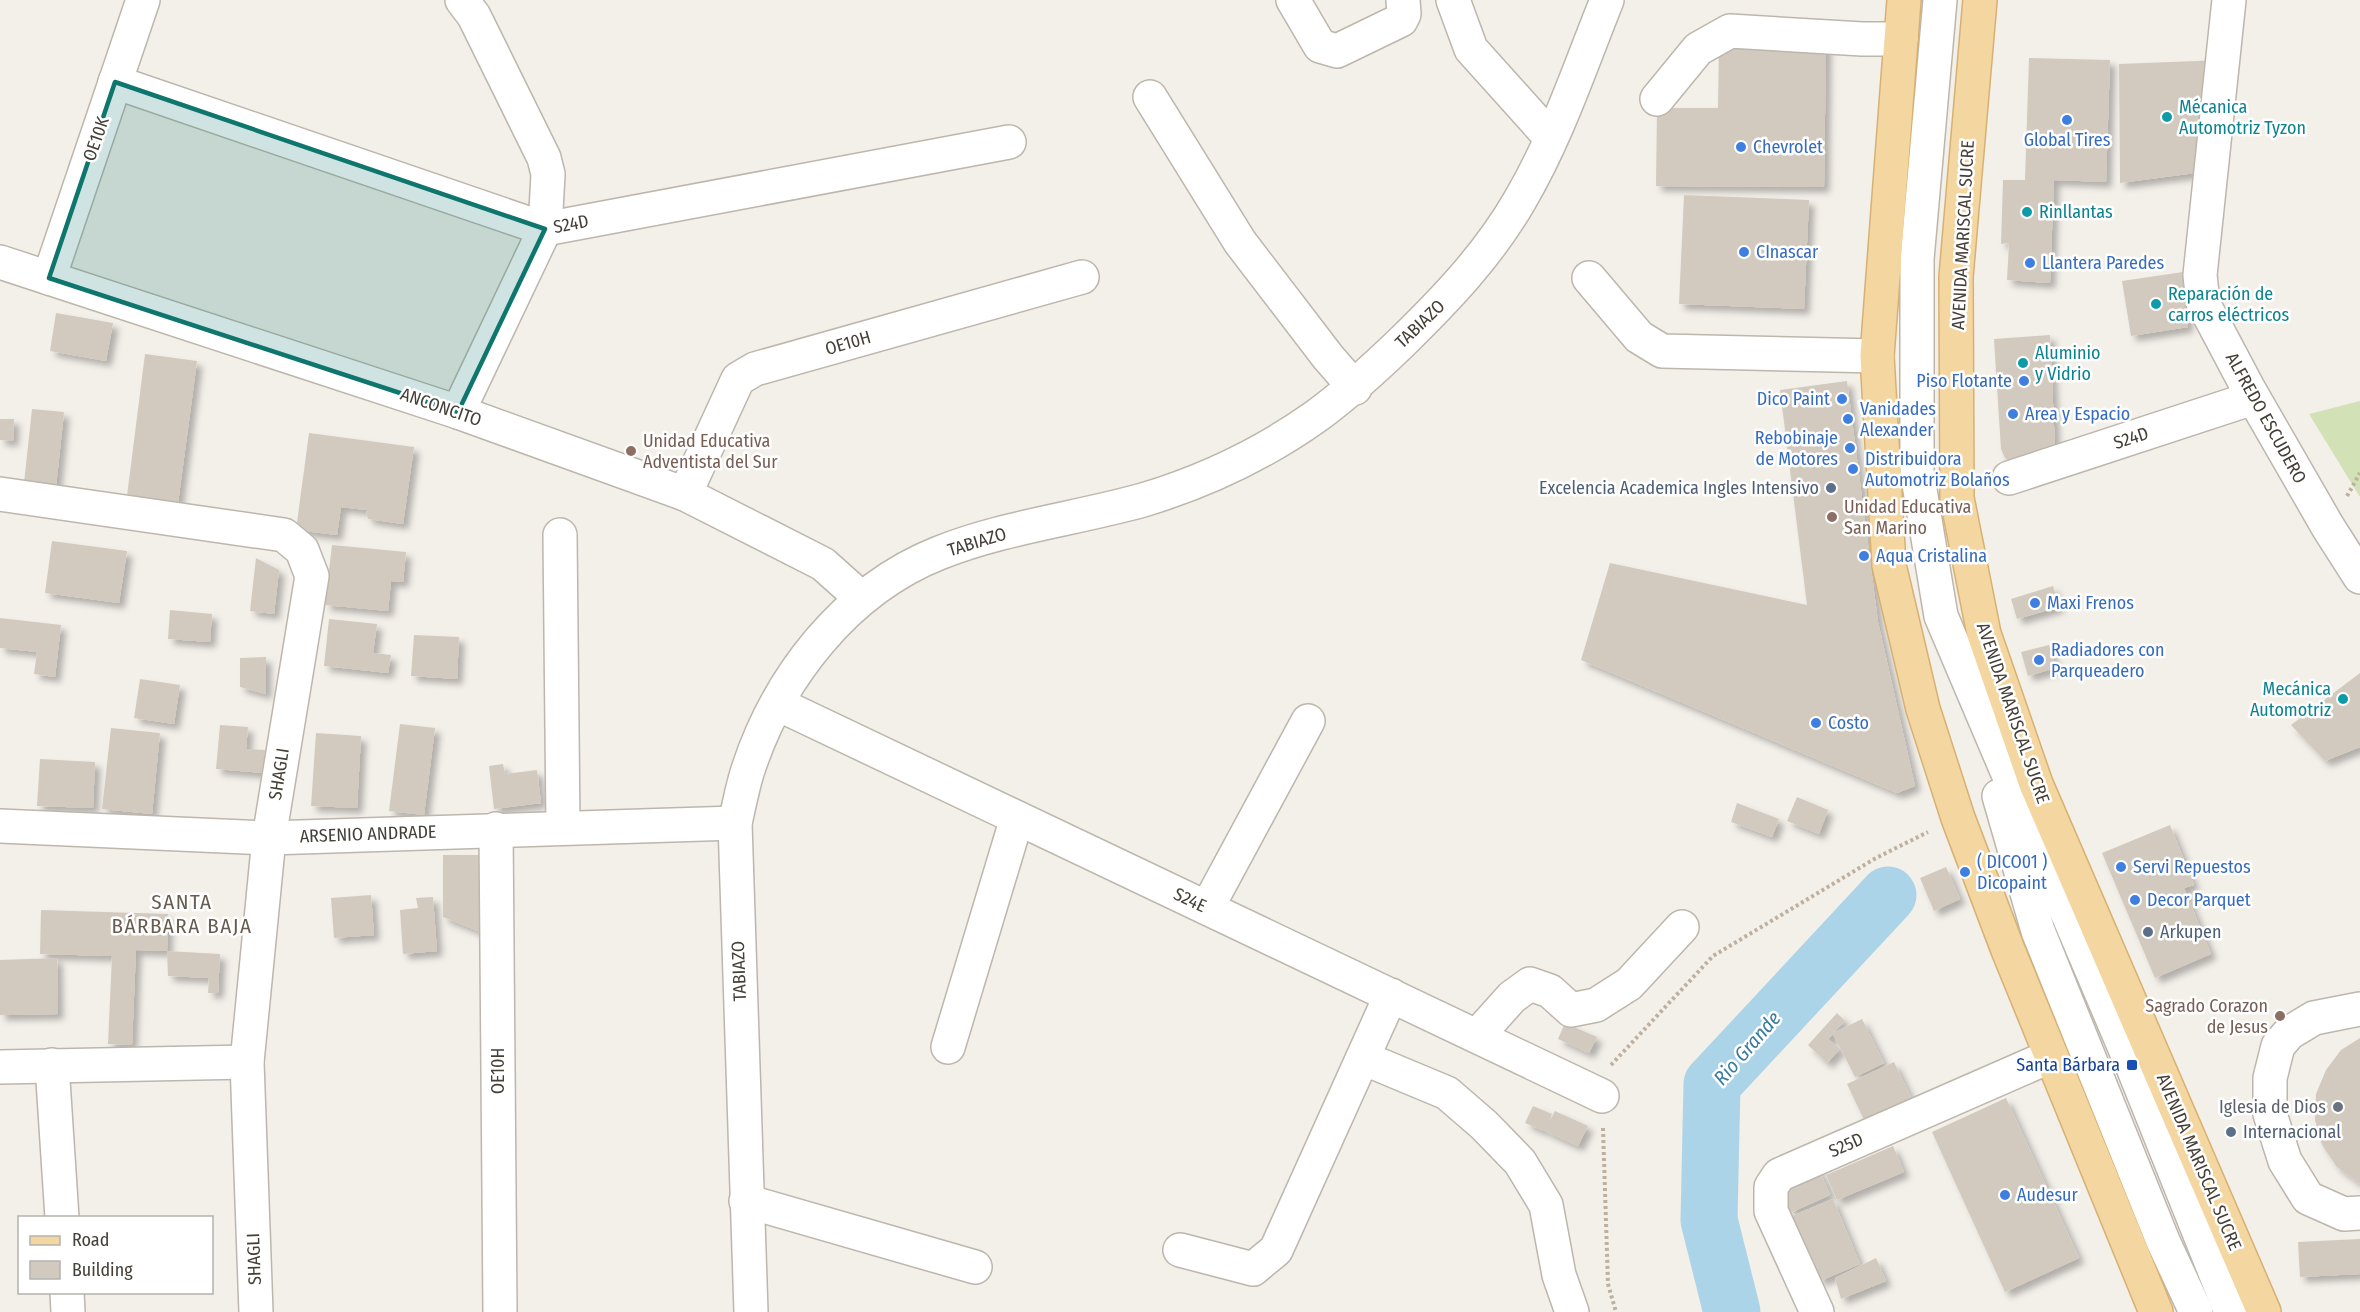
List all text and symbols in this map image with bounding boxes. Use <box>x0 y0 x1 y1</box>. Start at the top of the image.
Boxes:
place label: Mécanica Automotriz Tyzon <box>2179 96 2306 139</box>
marker: Mécanica Automotriz Tyzon <box>2160 110 2174 124</box>
marker: Global Tires <box>2060 113 2074 127</box>
street label: OE10K <box>78 114 114 164</box>
place label: Global Tires <box>2024 129 2111 151</box>
place label: Chevrolet <box>1753 136 1823 158</box>
marker: Chevrolet <box>1734 140 1748 154</box>
street label: AVENIDA MARISCAL SUCRE <box>1947 140 1979 330</box>
place label: Rinllantas <box>2039 201 2113 223</box>
marker: Rinllantas <box>2020 205 2034 219</box>
street label: S24D <box>551 210 591 238</box>
place label: CInascar <box>1756 241 1819 263</box>
marker: CInascar <box>1737 245 1751 259</box>
place label: Llantera Paredes <box>2042 252 2165 274</box>
marker: Llantera Paredes <box>2023 256 2037 270</box>
place label: Reparación de carros eléctricos <box>2168 283 2289 326</box>
street label: TABIAZO <box>1391 295 1449 353</box>
marker: Reparación de carros eléctricos <box>2149 297 2163 311</box>
street label: OE10H <box>823 326 873 360</box>
place label: Aluminio y Vidrio <box>2035 342 2101 385</box>
street label: ALFREDO ESCUDERO <box>2221 349 2311 487</box>
marker: Aluminio y Vidrio <box>2016 356 2030 370</box>
place label: Piso Flotante <box>1916 370 2012 392</box>
marker: Piso Flotante <box>2017 374 2031 388</box>
street label: ANCONCITO <box>398 383 484 431</box>
place label: Dico Paint <box>1757 388 1830 410</box>
marker: Dico Paint <box>1835 392 1849 406</box>
place label: Vanidades Alexander <box>1860 398 1936 441</box>
place label: Area y Espacio <box>2025 403 2130 425</box>
marker: Area y Espacio <box>2006 407 2020 421</box>
marker: Vanidades Alexander <box>1841 412 1855 426</box>
street label: S24D <box>2111 422 2151 454</box>
place label: Rebobinaje de Motores <box>1755 427 1838 470</box>
place label: Unidad Educativa Adventista del Sur <box>643 430 778 473</box>
marker: Rebobinaje de Motores <box>1843 441 1857 455</box>
marker: Unidad Educativa Adventista del Sur <box>624 444 638 458</box>
place label: Distribuidora Automotriz Bolaños <box>1865 448 2010 491</box>
marker: Distribuidora Automotriz Bolaños <box>1846 462 1860 476</box>
place label: Excelencia Academica Ingles Intensivo <box>1539 477 1819 499</box>
marker: Excelencia Academica Ingles Intensivo <box>1824 481 1838 495</box>
place label: Unidad Educativa San Marino <box>1844 496 1972 539</box>
marker: Unidad Educativa San Marino <box>1825 510 1839 524</box>
street label: TABIAZO <box>945 523 1009 561</box>
place label: Aqua Cristalina <box>1876 545 1987 567</box>
marker: Aqua Cristalina <box>1857 549 1871 563</box>
place label: Maxi Frenos <box>2047 592 2134 614</box>
marker: Maxi Frenos <box>2028 596 2042 610</box>
street label: AVENIDA MARISCAL SUCRE <box>1972 620 2054 806</box>
place label: Radiadores con Parqueadero <box>2051 639 2164 682</box>
marker: Radiadores con Parqueadero <box>2032 653 2046 667</box>
place label: Mecánica Automotriz <box>2250 678 2331 721</box>
marker: Mecánica Automotriz <box>2336 692 2350 706</box>
place label: Costo <box>1828 712 1869 734</box>
marker: Costo <box>1809 716 1823 730</box>
street label: SHAGLI <box>264 747 294 801</box>
street label: ARSENIO ANDRADE <box>299 821 437 847</box>
place label: ( DICO01 ) Dicopaint <box>1977 851 2047 894</box>
place label: Servi Repuestos <box>2133 856 2251 878</box>
marker: Servi Repuestos <box>2114 860 2128 874</box>
marker: ( DICO01 ) Dicopaint <box>1958 865 1972 879</box>
street label: S24E <box>1170 883 1210 917</box>
district label: SANTA BÁRBARA BAJA <box>112 889 252 939</box>
place label: Decor Parquet <box>2147 889 2251 911</box>
marker: Decor Parquet <box>2128 893 2142 907</box>
place label: Arkupen <box>2160 921 2221 943</box>
marker: Arkupen <box>2141 925 2155 939</box>
street label: TABIAZO <box>727 940 751 1002</box>
place label: Sagrado Corazon de Jesus <box>2145 995 2268 1038</box>
water label: Rio Grande <box>1709 1006 1786 1090</box>
marker: Sagrado Corazon de Jesus <box>2273 1009 2287 1023</box>
street label: OE10H <box>487 1048 509 1094</box>
place label: Santa Bárbara <box>2016 1054 2120 1076</box>
marker: Santa Bárbara <box>2125 1058 2139 1072</box>
street label: AVENIDA MARISCAL SUCRE <box>2152 1070 2246 1254</box>
place label: Iglesia de Dios <box>2219 1096 2326 1118</box>
marker: Iglesia de Dios <box>2331 1100 2345 1114</box>
place label: Internacional <box>2243 1121 2341 1143</box>
marker: Internacional <box>2224 1125 2238 1139</box>
street label: S25D <box>1825 1128 1867 1162</box>
place label: Audesur <box>2017 1184 2079 1206</box>
marker: Audesur <box>1998 1188 2012 1202</box>
legend <box>18 1216 213 1294</box>
text: Road <box>72 1229 109 1251</box>
street label: SHAGLI <box>242 1233 266 1285</box>
text: Building <box>72 1259 133 1281</box>

